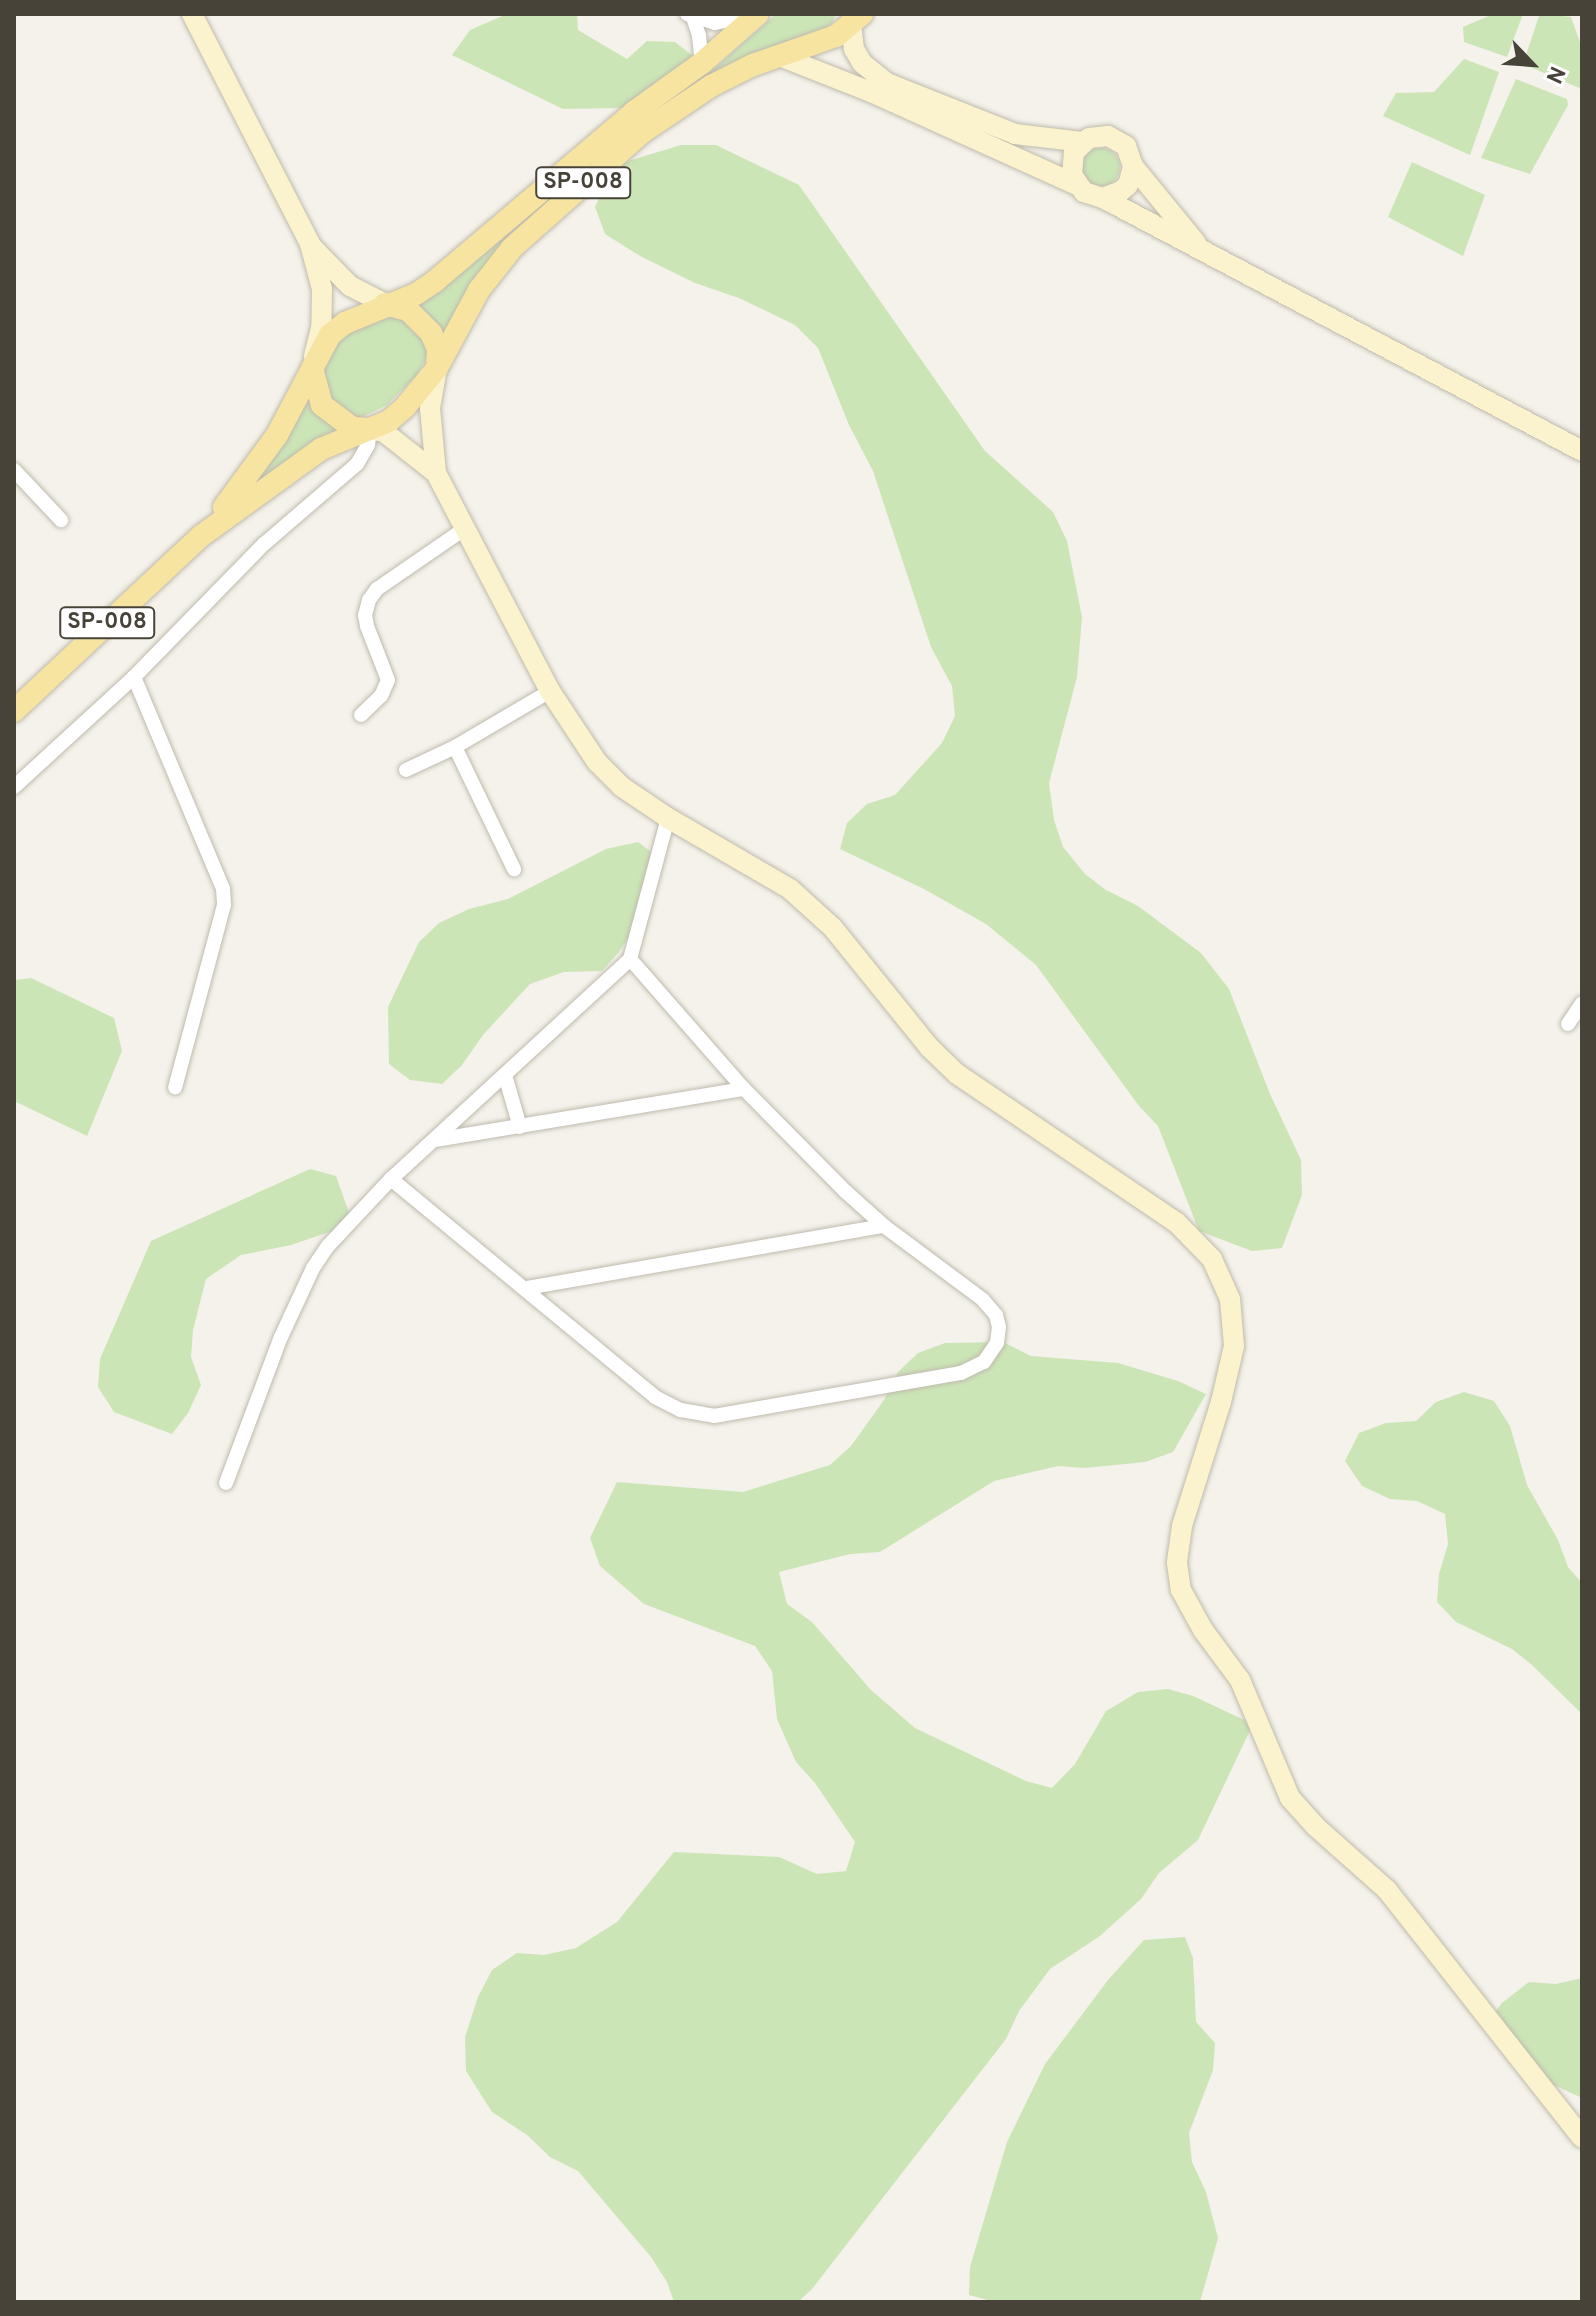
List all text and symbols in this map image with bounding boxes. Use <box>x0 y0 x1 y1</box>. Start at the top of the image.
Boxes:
north arrow <box>1492 24 1572 104</box>
text: N <box>1539 61 1570 87</box>
road number: SP-008 <box>535 165 631 201</box>
road number: SP-008 <box>59 605 155 641</box>

